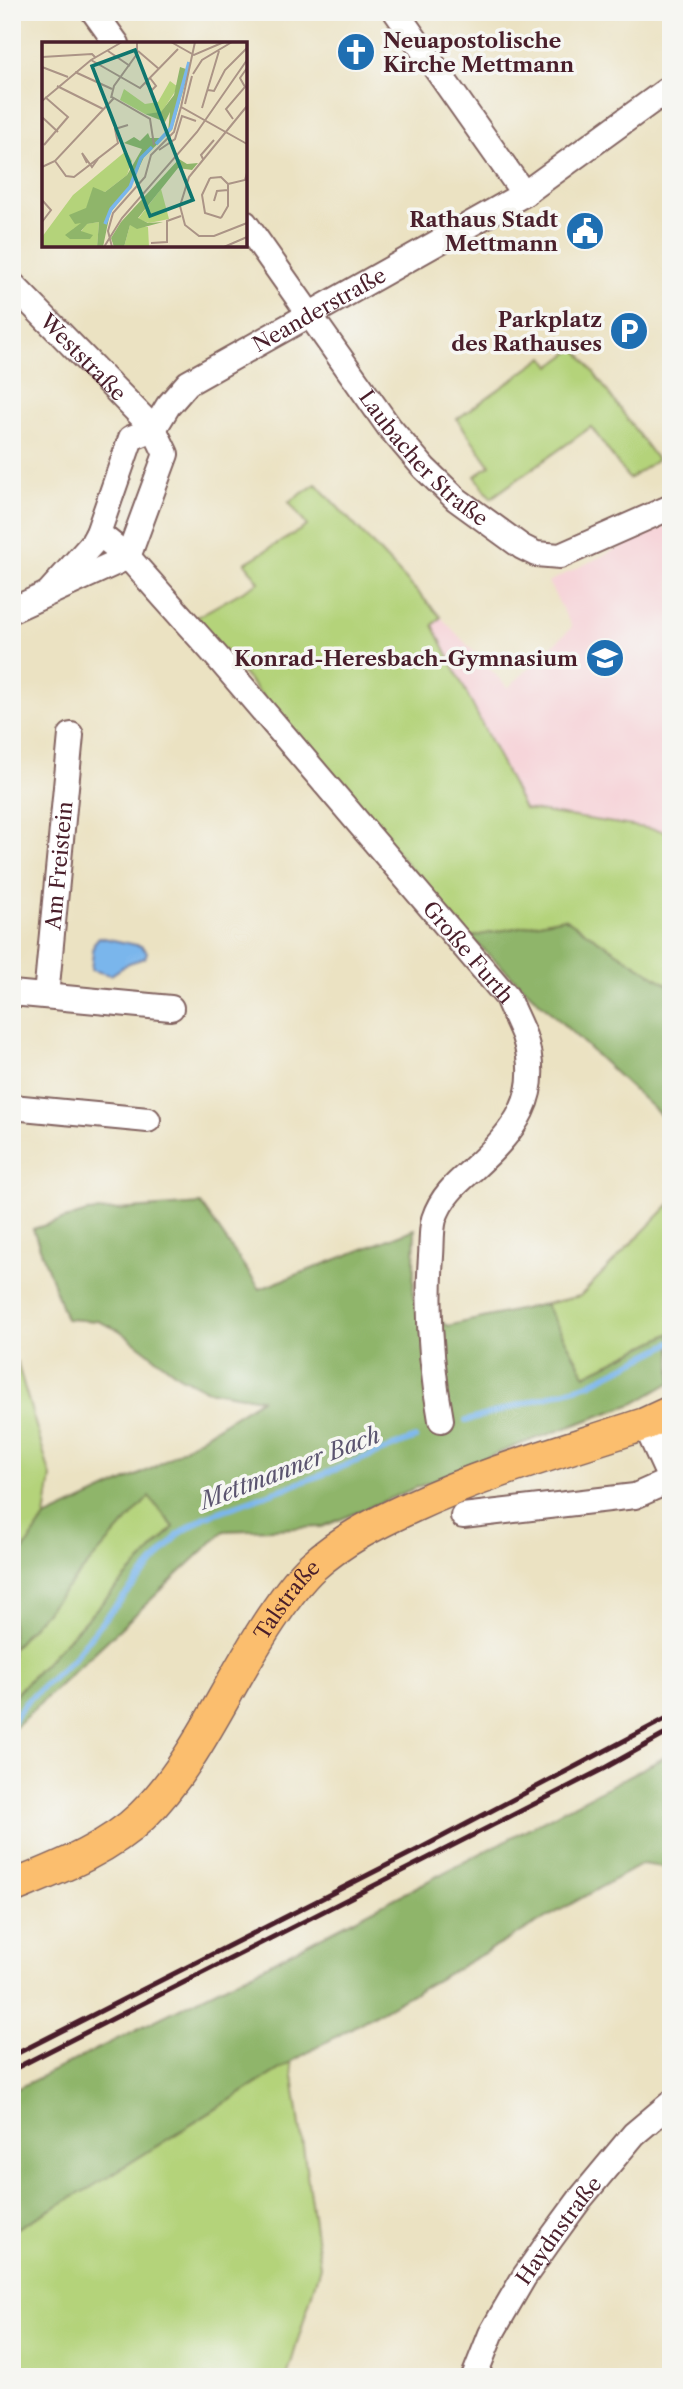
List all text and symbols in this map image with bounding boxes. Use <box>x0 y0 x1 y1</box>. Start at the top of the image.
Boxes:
place label: Neuapostolische Kirche Mettmann <box>383 28 575 77</box>
church icon: Neuapostolische Kirche Mettmann <box>335 31 377 73</box>
inset map <box>42 42 247 247</box>
place label: Rathaus Stadt Mettmann <box>409 207 559 256</box>
public building icon: Rathaus Stadt Mettmann <box>564 210 606 252</box>
street label: Neanderstraße <box>248 262 390 357</box>
street label: Weststraße <box>35 307 132 406</box>
place label: Parkplatz des Rathauses <box>451 307 602 356</box>
parking icon: Parkplatz des Rathauses <box>608 310 650 352</box>
street label: Laubacher Straße <box>354 385 493 531</box>
school or university icon: Konrad-Heresbach-Gymnasium <box>584 637 626 679</box>
place label: Konrad-Heresbach-Gymnasium <box>234 646 578 671</box>
street label: Am Freistein <box>40 800 77 932</box>
street label: Große Furth <box>418 896 519 1008</box>
water label: Mettmanner Bach <box>193 1421 384 1516</box>
street label: Talstraße <box>248 1554 324 1644</box>
street label: Haydnstraße <box>510 2171 606 2289</box>

